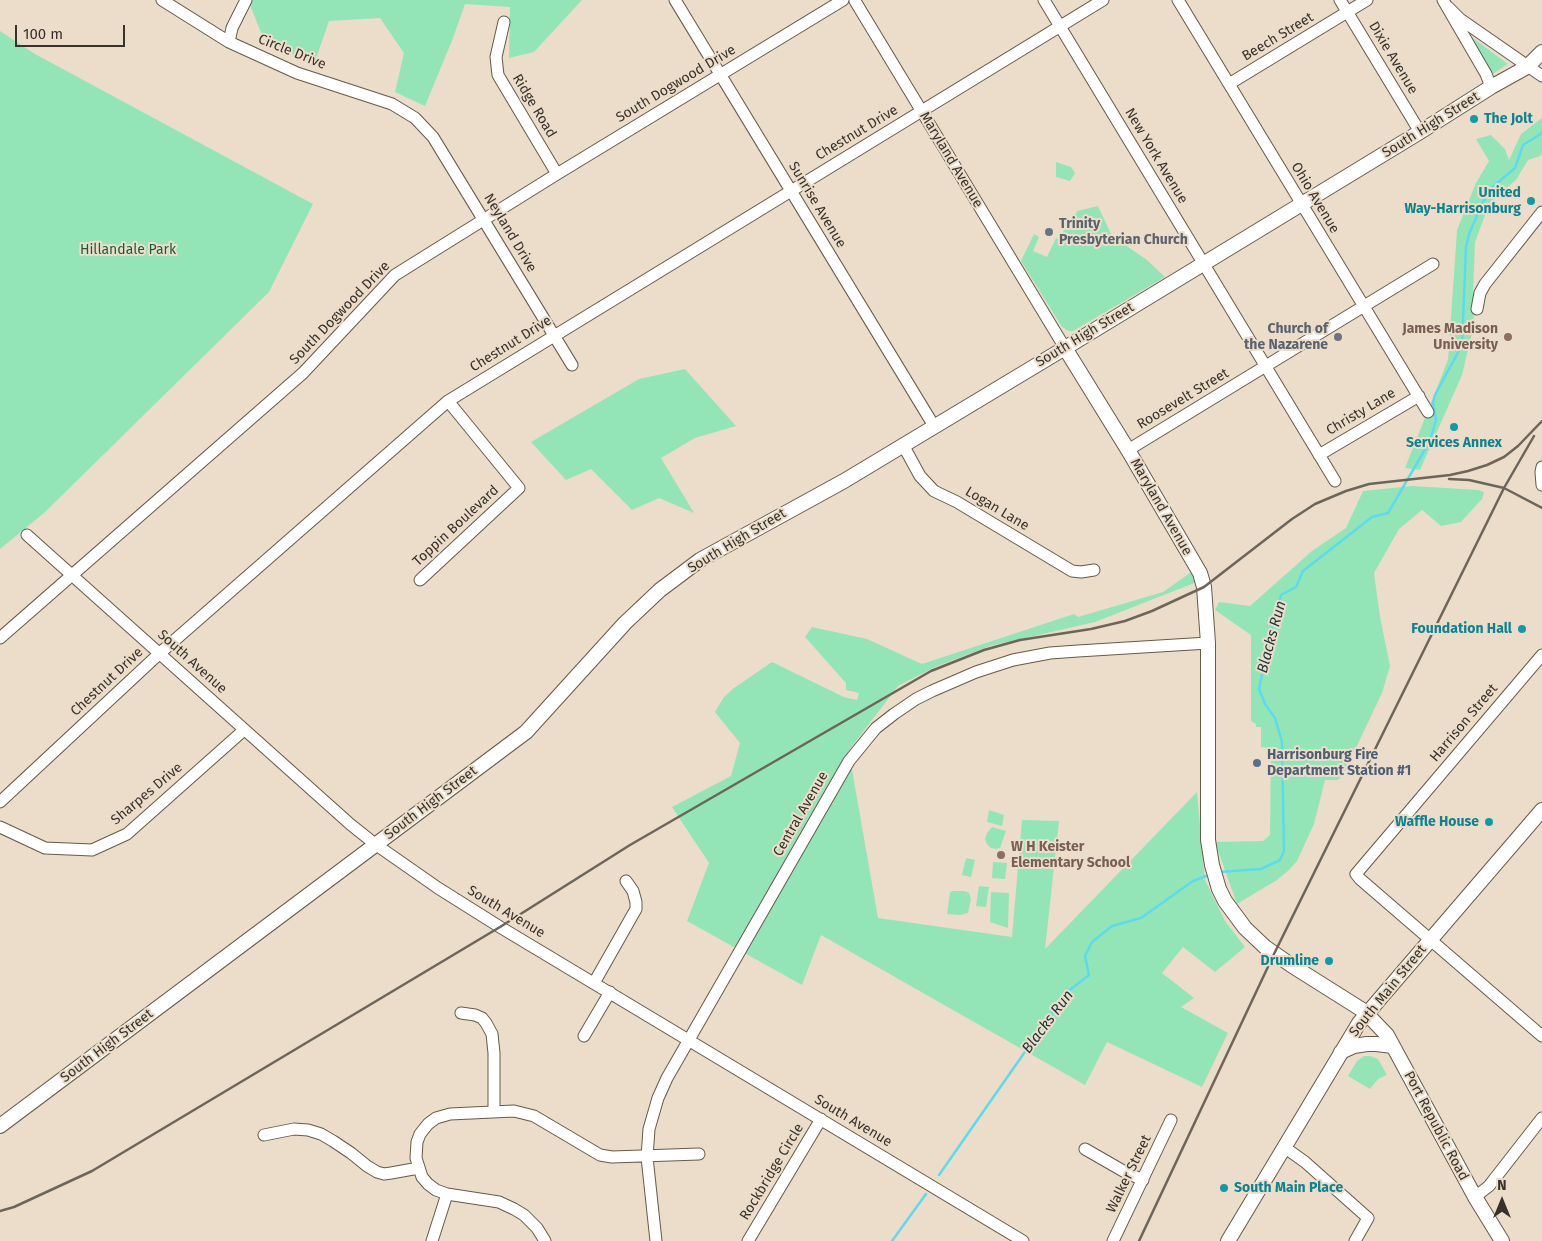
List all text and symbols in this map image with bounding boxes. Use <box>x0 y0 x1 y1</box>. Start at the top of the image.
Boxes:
street label: Beech Street <box>1239 9 1317 65</box>
scale bar <box>18 15 128 47</box>
street label: Dixie Avenue <box>1365 19 1421 97</box>
text: 100 m <box>23 25 63 43</box>
street label: Circle Drive <box>256 31 328 73</box>
street label: South Dogwood Drive <box>613 42 739 126</box>
street label: Ridge Road <box>508 71 560 141</box>
street label: South High Street <box>1379 88 1483 162</box>
street label: Chestnut Drive <box>813 102 901 164</box>
street label: New York Avenue <box>1121 105 1191 207</box>
street label: Maryland Avenue <box>916 109 986 211</box>
place label: The Jolt <box>1484 111 1533 127</box>
marker: The Jolt <box>1468 113 1480 125</box>
street label: Sunrise Avenue <box>785 159 849 251</box>
street label: Ohio Avenue <box>1287 159 1343 237</box>
place label: United Way-Harrisonburg <box>1405 185 1521 218</box>
street label: Neyland Drive <box>480 191 540 275</box>
marker: United Way-Harrisonburg <box>1525 195 1537 207</box>
place label: Trinity Presbyterian Church <box>1059 216 1188 248</box>
marker: Trinity Presbyterian Church <box>1043 226 1055 238</box>
park label: Hillandale Park <box>80 242 176 258</box>
street label: South Dogwood Drive <box>286 258 394 368</box>
street label: South High Street <box>1033 299 1137 371</box>
street label: Chestnut Drive <box>467 312 555 376</box>
place label: Church of the Nazarene <box>1244 321 1328 354</box>
place label: James Madison University <box>1402 321 1498 354</box>
marker: Church of the Nazarene <box>1332 331 1344 343</box>
marker: James Madison University <box>1502 331 1514 343</box>
street label: Roosevelt Street <box>1134 365 1232 433</box>
street label: Christy Lane <box>1323 385 1399 439</box>
marker: Services Annex <box>1448 421 1460 433</box>
place label: Services Annex <box>1406 435 1502 451</box>
street label: Maryland Avenue <box>1126 456 1196 558</box>
street label: Toppin Boulevard <box>410 482 502 570</box>
street label: Logan Lane <box>962 483 1032 535</box>
street label: South High Street <box>685 505 789 577</box>
water label: Blacks Run <box>1254 599 1290 675</box>
place label: Foundation Hall <box>1411 621 1512 637</box>
marker: Foundation Hall <box>1516 623 1528 635</box>
street label: South Avenue <box>154 627 230 697</box>
street label: Chestnut Drive <box>67 644 147 720</box>
street label: Harrison Street <box>1427 681 1501 765</box>
place label: Harrisonburg Fire Department Station #1 <box>1267 747 1411 780</box>
marker: Harrisonburg Fire Department Station #1 <box>1251 757 1263 769</box>
street label: Sharpes Drive <box>108 759 186 829</box>
street label: South High Street <box>381 763 481 843</box>
street label: Central Avenue <box>770 769 832 859</box>
place label: Waffle House <box>1395 814 1479 830</box>
marker: Waffle House <box>1483 816 1495 828</box>
place label: W H Keister Elementary School <box>1011 839 1130 872</box>
marker: W H Keister Elementary School <box>995 849 1007 861</box>
street label: South Avenue <box>464 882 548 942</box>
street label: South Main Street <box>1346 942 1430 1040</box>
place label: Drumline <box>1261 953 1319 969</box>
marker: Drumline <box>1323 955 1335 967</box>
water label: Blacks Run <box>1018 987 1078 1057</box>
street label: South High Street <box>57 1006 157 1086</box>
street label: Port Republic Road <box>1400 1068 1472 1184</box>
street label: South Avenue <box>811 1091 895 1151</box>
street label: Rockbridge Circle <box>737 1121 807 1223</box>
street label: Walker Street <box>1103 1132 1155 1216</box>
north arrow <box>1477 1176 1527 1226</box>
text: N <box>1497 1177 1507 1194</box>
place label: South Main Place <box>1234 1180 1343 1196</box>
marker: South Main Place <box>1218 1182 1230 1194</box>

